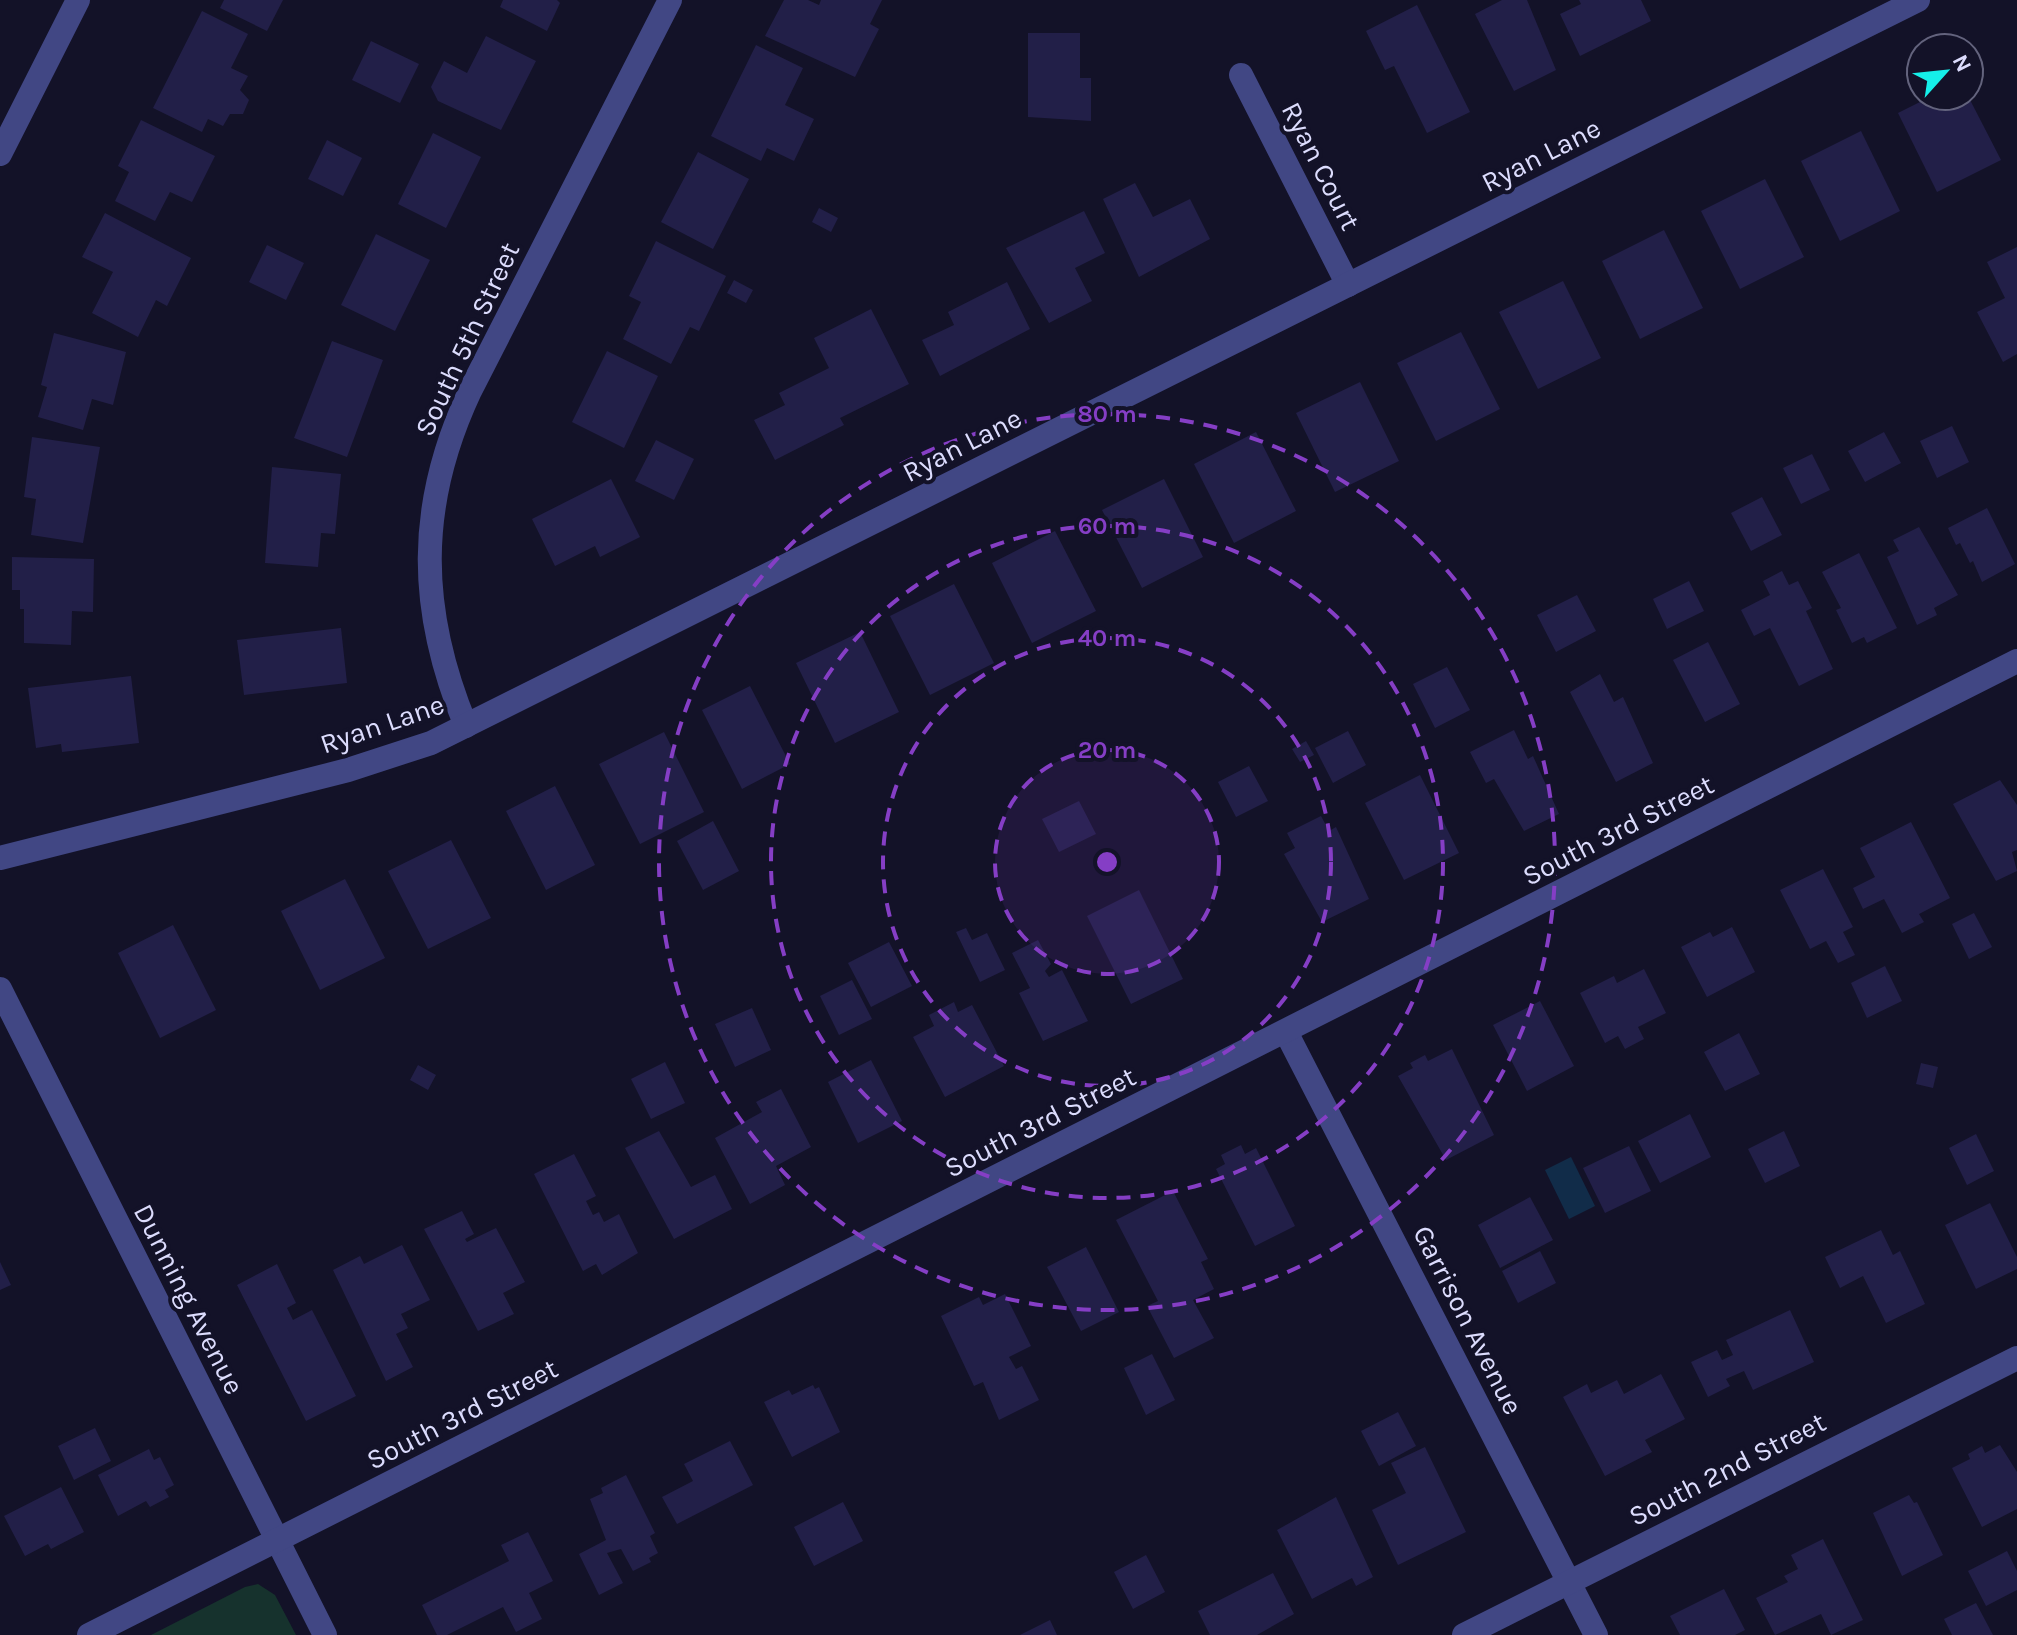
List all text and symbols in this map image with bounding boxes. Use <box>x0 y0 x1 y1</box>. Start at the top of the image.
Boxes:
north arrow <box>1905 32 1985 112</box>
text: N <box>1947 50 1977 76</box>
street label: Ryan Court <box>1275 96 1367 236</box>
street label: Ryan Lane <box>1476 111 1606 199</box>
street label: South 5th Street <box>408 237 526 441</box>
text: 80 m <box>1077 400 1137 428</box>
street label: Ryan Lane <box>897 401 1027 489</box>
text: 60 m <box>1078 512 1136 540</box>
text: 40 m <box>1078 624 1136 652</box>
street label: Ryan Lane <box>316 687 448 761</box>
text: 20 m <box>1078 736 1136 764</box>
street label: South 3rd Street <box>1517 768 1719 892</box>
centre of rings <box>1093 848 1121 876</box>
street label: South 3rd Street <box>939 1060 1141 1184</box>
street label: Dunning Avenue <box>127 1198 251 1400</box>
street label: Garrison Avenue <box>1406 1220 1530 1420</box>
street label: South 3rd Street <box>361 1352 563 1476</box>
street label: South 2nd Street <box>1623 1405 1831 1533</box>

